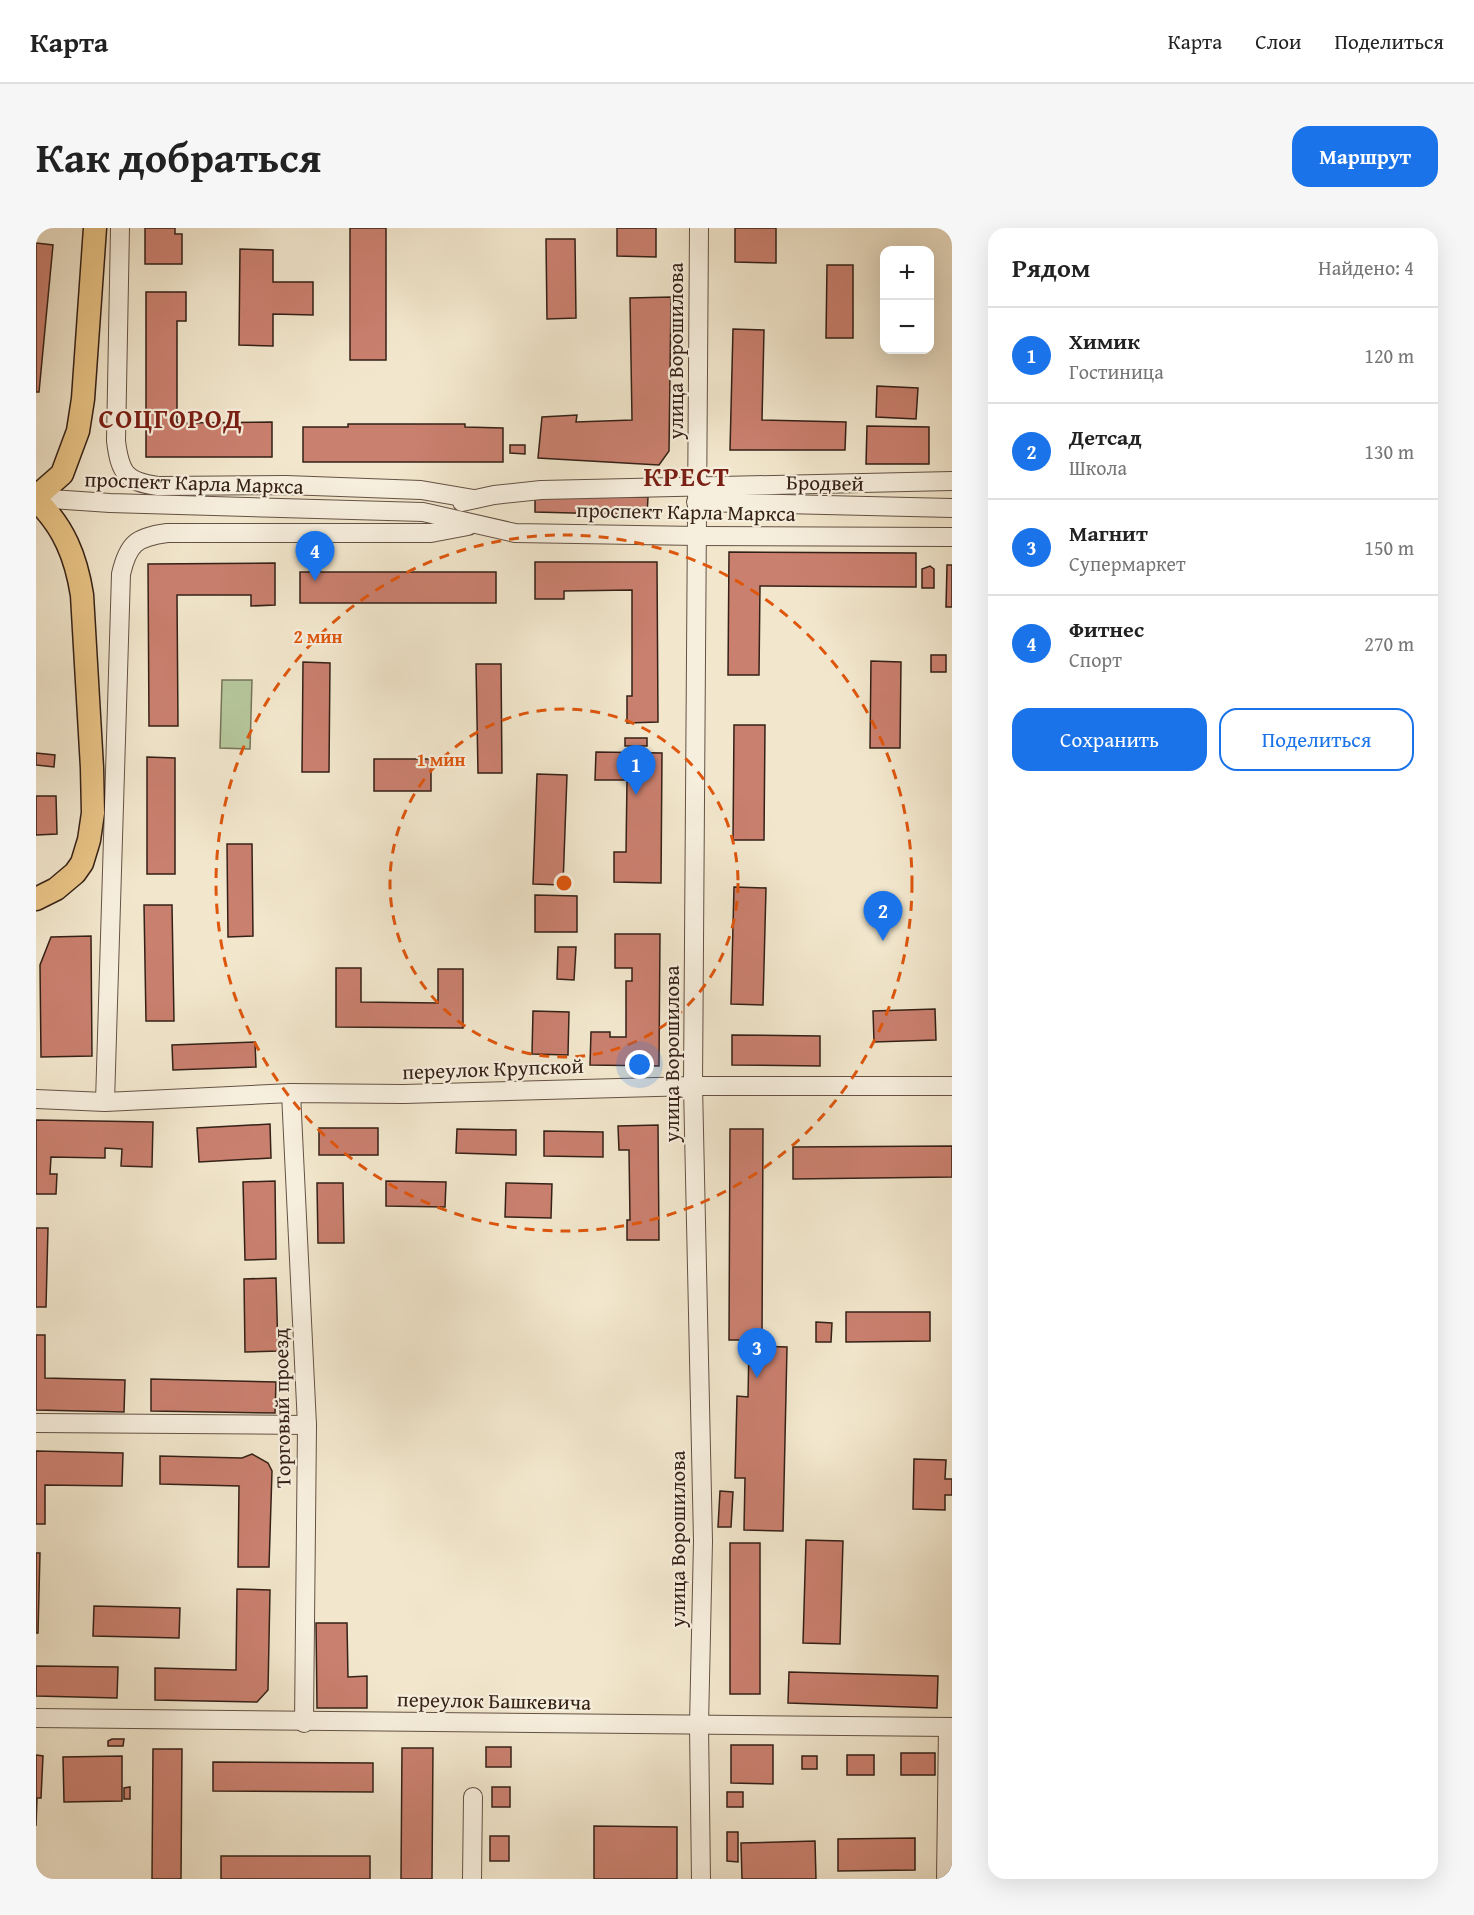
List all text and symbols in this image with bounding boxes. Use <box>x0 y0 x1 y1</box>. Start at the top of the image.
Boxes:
text: Карта <box>30 21 108 62</box>
text: Карта <box>1168 26 1222 57</box>
text: Слои <box>1255 26 1301 57</box>
text: Поделиться <box>1334 26 1444 57</box>
text: Как добраться <box>36 126 321 187</box>
button: Маршрут <box>1292 126 1438 187</box>
map controls <box>880 246 934 354</box>
button: + <box>880 246 934 300</box>
text: Рядом <box>1012 248 1090 287</box>
text: Найдено: 4 <box>1318 253 1414 282</box>
street label: улица Ворошилова <box>660 263 691 440</box>
button: − <box>880 300 934 354</box>
text: Химик <box>1069 325 1140 357</box>
text: 1 <box>1026 341 1037 370</box>
text: 120 m <box>1364 341 1414 370</box>
text: Гостиница <box>1069 357 1164 386</box>
district label: СОЦГОРОД <box>98 398 244 438</box>
text: Детсад <box>1069 421 1142 453</box>
text: 2 <box>1026 437 1037 466</box>
text: 130 m <box>1364 437 1414 466</box>
text: Школа <box>1069 453 1127 482</box>
district label: КРЕСТ <box>644 456 730 496</box>
street label: проспект Карла Маркса <box>84 463 304 502</box>
street label: Бродвей <box>786 466 864 499</box>
street label: проспект Карла Маркса <box>576 494 796 529</box>
text: Магнит <box>1069 517 1148 549</box>
pin: 4 <box>296 532 334 581</box>
text: 3 <box>1026 533 1037 562</box>
text: 150 m <box>1364 533 1414 562</box>
text: Супермаркет <box>1069 549 1186 578</box>
text: Фитнес <box>1069 613 1144 645</box>
text: 2 мин <box>293 623 343 650</box>
text: 4 <box>1026 629 1037 658</box>
text: 270 m <box>1364 629 1414 658</box>
text: Спорт <box>1069 645 1122 674</box>
button: Сохранить <box>1012 708 1207 771</box>
button: Поделиться <box>1219 708 1414 771</box>
text: 1 мин <box>416 746 466 773</box>
pin: 1 <box>616 746 656 795</box>
centre of rings <box>554 873 574 893</box>
pin: 2 <box>864 892 902 941</box>
street label: улица Ворошилова <box>656 966 687 1143</box>
street label: переулок Крупской <box>402 1050 584 1087</box>
your location <box>625 1050 654 1079</box>
street label: Торговый проезд <box>265 1327 298 1488</box>
pin: 3 <box>738 1328 776 1378</box>
street label: улица Ворошилова <box>662 1451 693 1628</box>
street label: переулок Башкевича <box>397 1683 591 1718</box>

